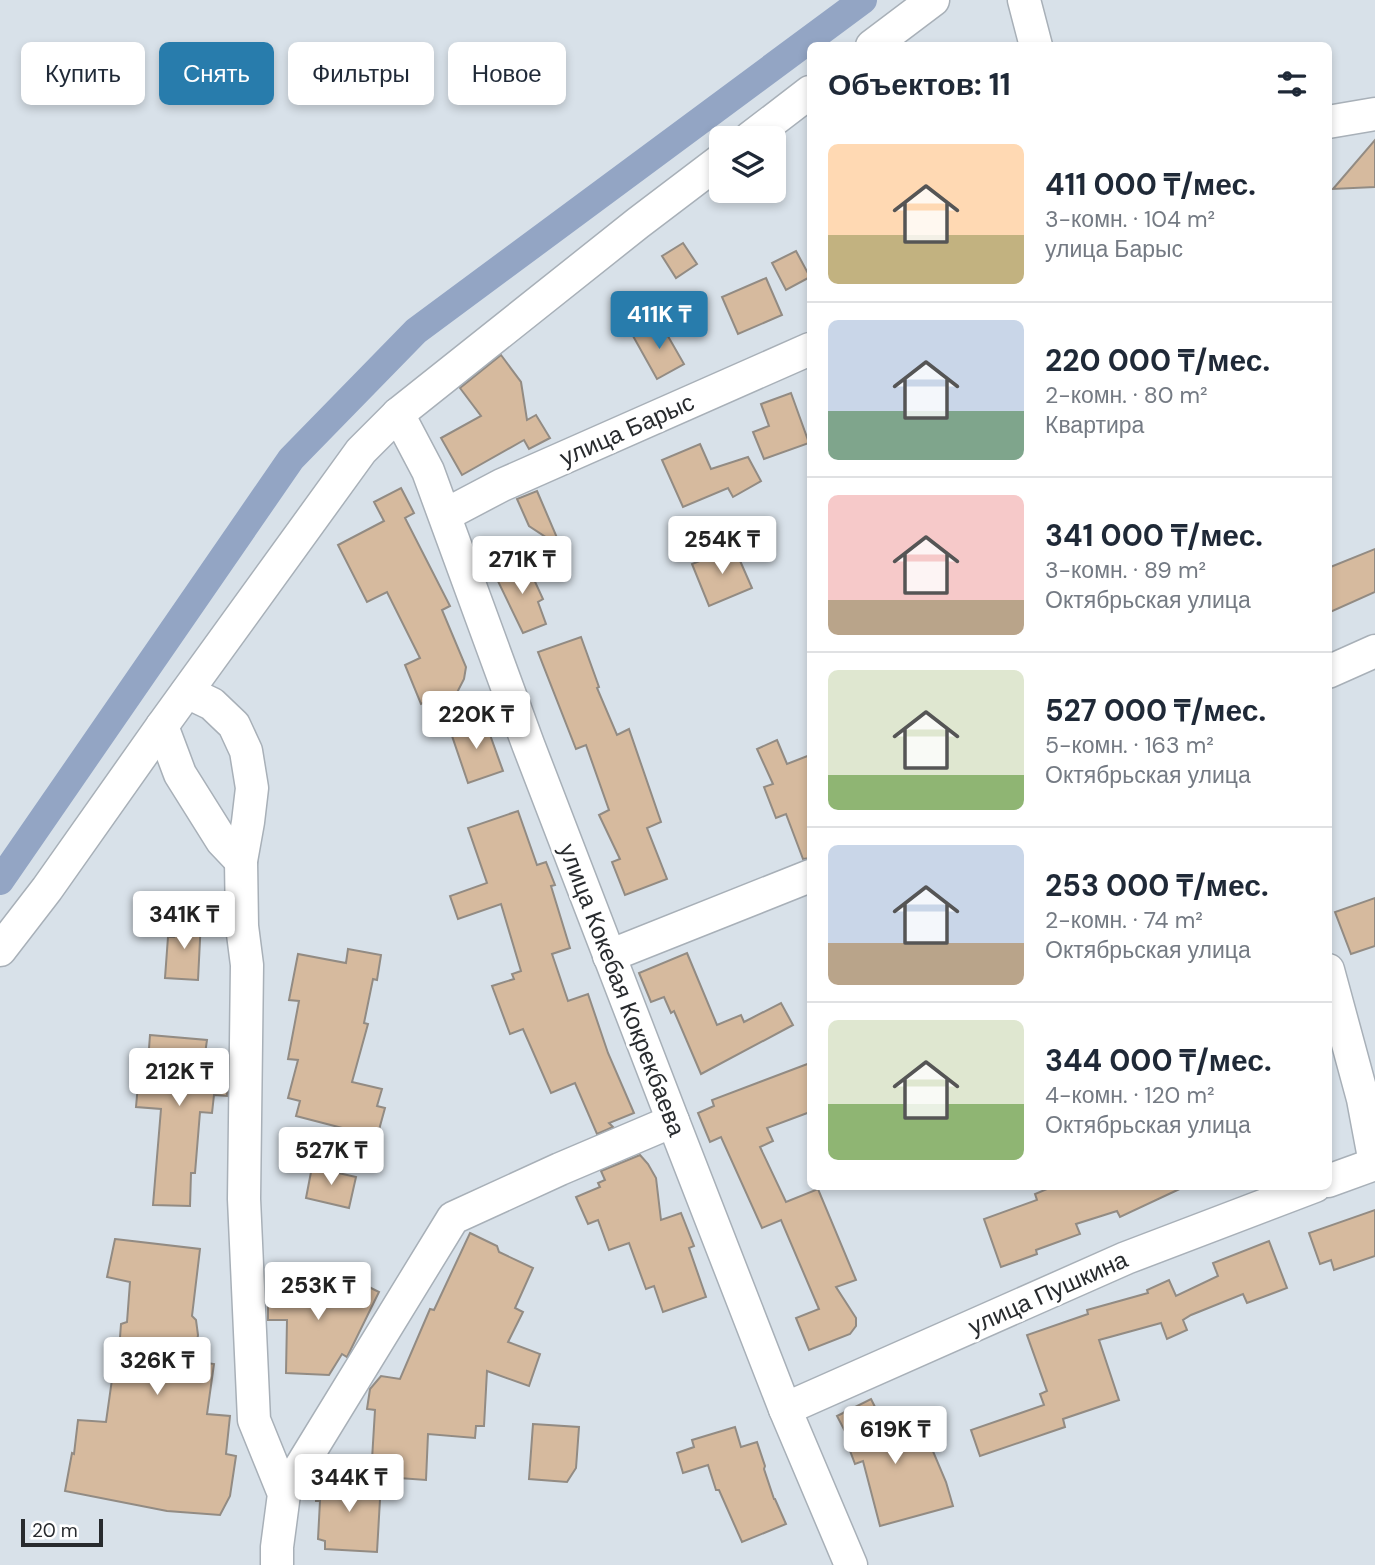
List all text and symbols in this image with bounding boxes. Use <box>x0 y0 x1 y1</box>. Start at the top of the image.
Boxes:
chip: Купить <box>21 42 145 105</box>
chip: Снять <box>159 42 274 105</box>
chip: Фильтры <box>288 42 434 105</box>
chip: Новое <box>448 42 566 105</box>
text: Объектов: 11 <box>828 65 1011 104</box>
icon: filters <box>1273 65 1311 103</box>
map controls <box>709 126 786 203</box>
button: layers <box>709 126 786 203</box>
text: 411 000 ₸/мес. <box>1045 165 1256 204</box>
icon: home <box>884 172 968 256</box>
text: 3-комн. · 104 m² <box>1045 204 1215 234</box>
text: улица Барыс <box>1045 234 1183 264</box>
pin: 411K ₸ <box>602 292 716 351</box>
text: 411K ₸ <box>627 299 691 329</box>
text: 220 000 ₸/мес. <box>1045 341 1270 380</box>
icon: home <box>884 348 968 432</box>
text: 2-комн. · 80 m² <box>1045 380 1208 410</box>
street label: улица Барыс <box>555 386 699 473</box>
text: Квартира <box>1045 410 1144 440</box>
pin: 254K ₸ <box>665 516 779 576</box>
text: 341 000 ₸/мес. <box>1045 516 1263 555</box>
icon: home <box>884 523 968 607</box>
text: 254K ₸ <box>684 524 760 554</box>
pin: 271K ₸ <box>465 536 579 596</box>
text: 271K ₸ <box>488 544 556 574</box>
text: 3-комн. · 89 m² <box>1045 555 1206 585</box>
text: Октябрьская улица <box>1045 585 1251 615</box>
text: 527 000 ₸/мес. <box>1045 691 1266 730</box>
pin: 220K ₸ <box>419 692 533 751</box>
icon: home <box>884 698 968 782</box>
text: 220K ₸ <box>438 699 514 729</box>
text: 5-комн. · 163 m² <box>1045 730 1214 760</box>
text: Октябрьская улица <box>1045 760 1251 790</box>
street label: улица Кокебая Кокрекбаева <box>552 839 693 1141</box>
text: 253 000 ₸/мес. <box>1045 866 1268 905</box>
icon: home <box>884 873 968 957</box>
pin: 341K ₸ <box>127 892 241 951</box>
text: 341K ₸ <box>149 899 219 929</box>
text: 2-комн. · 74 m² <box>1045 905 1203 935</box>
text: Октябрьская улица <box>1045 935 1251 965</box>
text: 344 000 ₸/мес. <box>1045 1041 1271 1080</box>
pin: 212K ₸ <box>122 1048 236 1108</box>
icon: home <box>884 1048 968 1132</box>
text: 212K ₸ <box>145 1056 213 1086</box>
text: 4-комн. · 120 m² <box>1045 1080 1215 1110</box>
text: Октябрьская улица <box>1045 1110 1251 1140</box>
pin: 527K ₸ <box>274 1128 388 1187</box>
text: 527K ₸ <box>295 1135 367 1165</box>
street label: улица Пушкина <box>963 1243 1133 1342</box>
pin: 253K ₸ <box>261 1262 375 1322</box>
text: 253K ₸ <box>281 1270 355 1300</box>
pin: 326K ₸ <box>100 1338 214 1397</box>
text: 326K ₸ <box>120 1345 194 1375</box>
pin: 619K ₸ <box>838 1406 952 1466</box>
text: 619K ₸ <box>860 1414 930 1444</box>
pin: 344K ₸ <box>292 1454 406 1514</box>
text: 344K ₸ <box>311 1462 387 1492</box>
scale bar <box>21 1516 103 1548</box>
text: 20 m <box>32 1518 78 1543</box>

